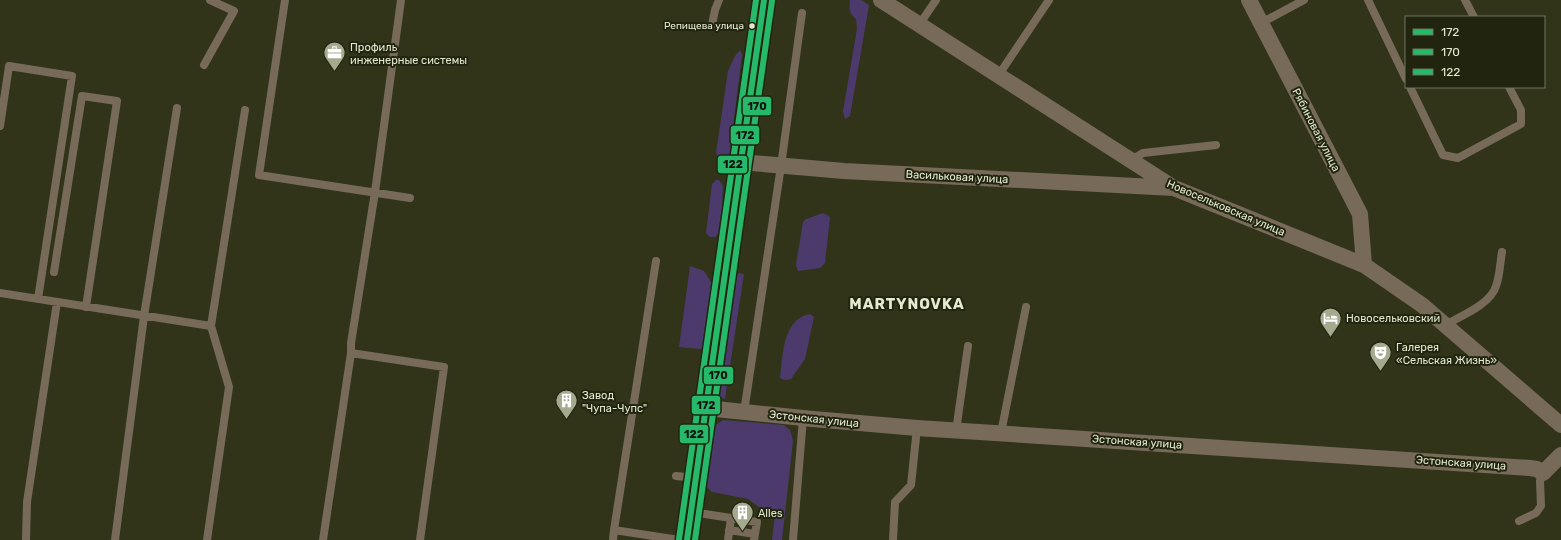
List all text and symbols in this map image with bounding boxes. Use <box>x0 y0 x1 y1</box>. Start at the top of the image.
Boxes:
legend <box>1405 16 1545 88</box>
place label: Репищева улица <box>664 20 744 32</box>
marker: Репищева улица <box>747 21 757 31</box>
text: 172 <box>1441 25 1459 39</box>
office icon: Профиль инженерные системы <box>322 40 348 73</box>
place label: Профиль инженерные системы <box>350 41 467 67</box>
text: 170 <box>1441 45 1460 59</box>
text: 122 <box>1441 65 1460 79</box>
street label: Рябиновая улица <box>1289 86 1343 174</box>
line badge: 170 <box>742 96 772 116</box>
text: 170 <box>747 100 767 113</box>
line badge: 172 <box>730 125 760 145</box>
text: 172 <box>736 129 754 142</box>
line badge: 122 <box>717 155 748 174</box>
text: 122 <box>723 158 743 171</box>
street label: Васильковая улица <box>905 168 1009 186</box>
street label: Новосельковская улица <box>1165 177 1287 239</box>
district label: MARTYNOVKA <box>849 295 965 313</box>
hotel icon: Новосельковский <box>1317 305 1343 338</box>
place label: Новосельковский <box>1346 312 1440 325</box>
theatre icon: Галерея «Сельская Жизнь» <box>1368 340 1394 373</box>
place label: Галерея «Сельская Жизнь» <box>1396 341 1497 367</box>
line badge: 170 <box>703 366 734 385</box>
text: 170 <box>708 369 728 382</box>
building icon: Завод "Чупа-Чупс" <box>553 388 579 421</box>
place label: Завод "Чупа-Чупс" <box>582 389 647 415</box>
line badge: 172 <box>691 395 721 415</box>
text: 172 <box>697 399 715 412</box>
street label: Эстонская улица <box>768 408 860 430</box>
line badge: 122 <box>679 424 709 444</box>
text: 122 <box>684 428 704 441</box>
street label: Эстонская улица <box>1092 432 1182 452</box>
street label: Эстонская улица <box>1416 453 1506 473</box>
building icon: Alles <box>730 500 756 533</box>
place label: Alles <box>758 507 783 520</box>

